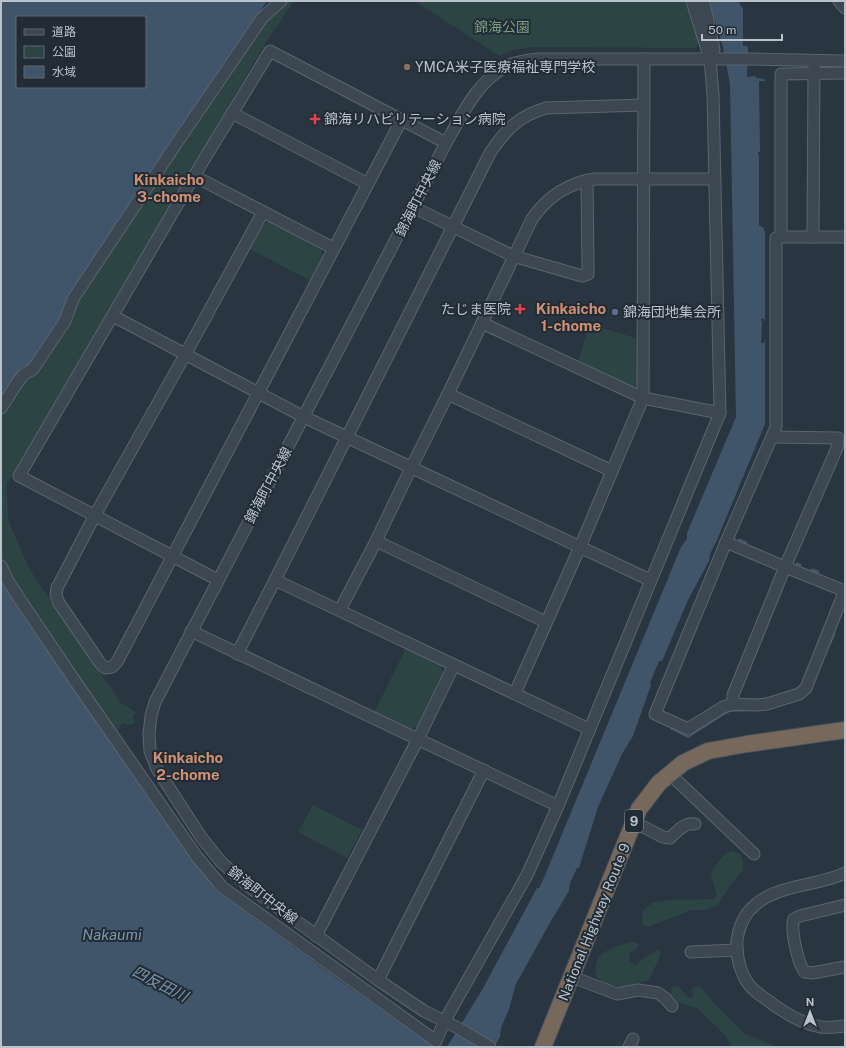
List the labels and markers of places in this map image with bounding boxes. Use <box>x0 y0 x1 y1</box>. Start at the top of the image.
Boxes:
place label: YMCA米子医療福祉専門学校 <box>415 59 595 75</box>
marker: YMCA米子医療福祉専門学校 <box>402 62 412 72</box>
place label: 錦海リハビリテーション病院 <box>324 111 506 127</box>
marker: 錦海リハビリテーション病院 <box>309 113 321 125</box>
place label: たじま医院 <box>441 301 511 317</box>
marker: たじま医院 <box>514 303 526 315</box>
place label: 錦海団地集会所 <box>623 304 721 320</box>
marker: 錦海団地集会所 <box>610 307 620 317</box>

